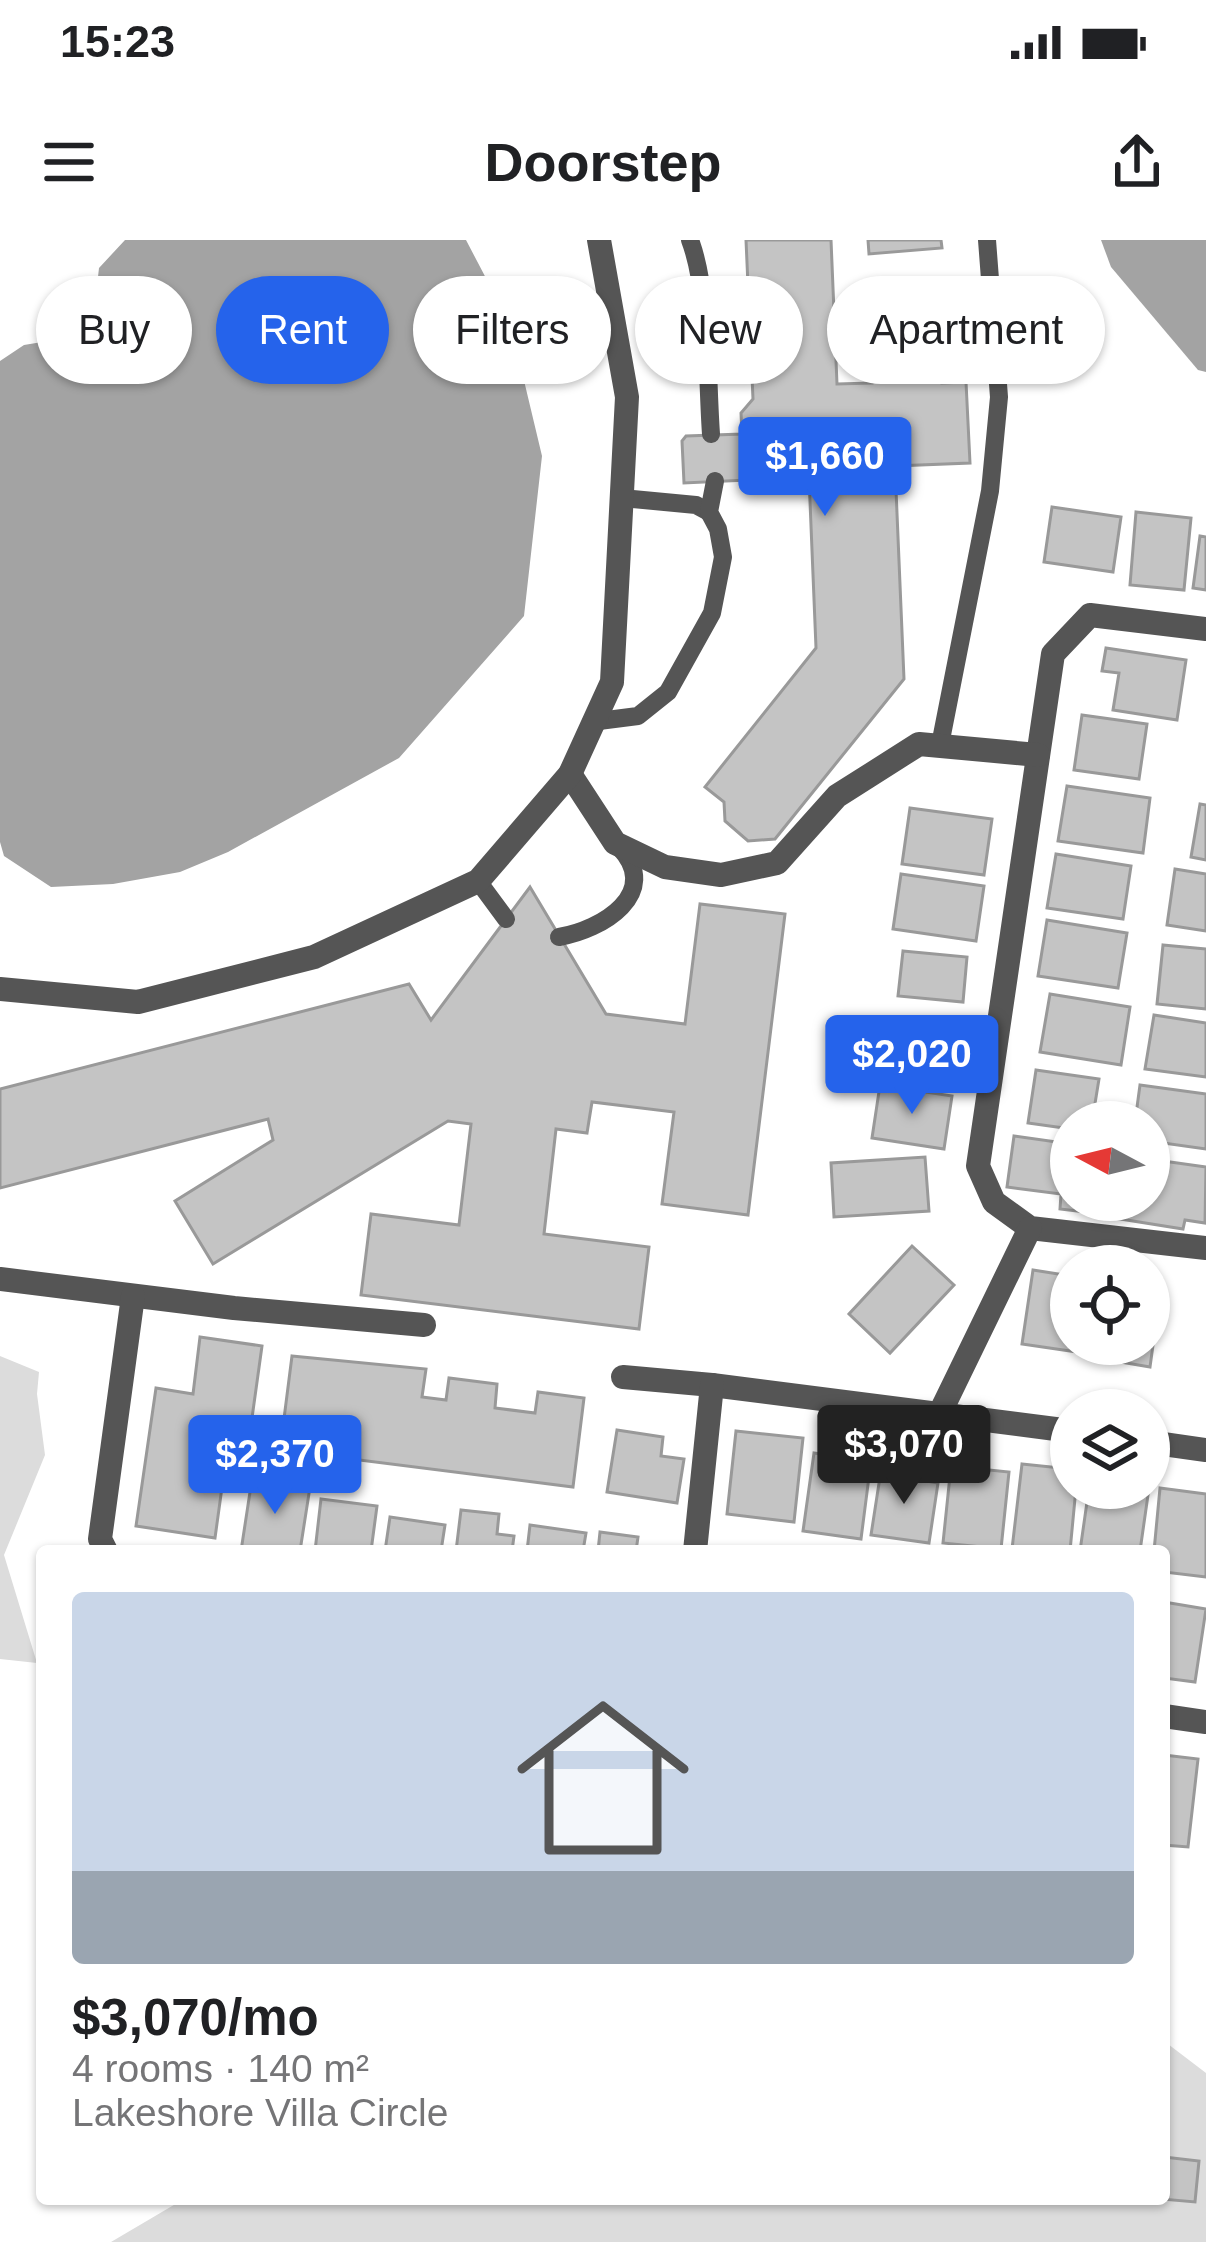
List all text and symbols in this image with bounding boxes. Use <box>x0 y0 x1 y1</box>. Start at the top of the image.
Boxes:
text: 15:23 <box>60 16 175 67</box>
icon: menu <box>36 129 102 195</box>
icon: share <box>1104 129 1170 195</box>
text: Doorstep <box>484 132 722 192</box>
chip: Buy <box>36 276 192 384</box>
chip: Rent <box>216 276 389 384</box>
chip: Filters <box>413 276 611 384</box>
chip: New <box>635 276 803 384</box>
chip: Apartment <box>827 276 1105 384</box>
pin: $1,660 <box>727 417 923 519</box>
text: $1,660 <box>765 434 885 477</box>
pin: $2,020 <box>814 1015 1010 1117</box>
text: $2,020 <box>852 1032 972 1075</box>
north arrow <box>1050 1101 1170 1221</box>
map controls <box>1050 1101 1170 1509</box>
button: locate <box>1050 1245 1170 1365</box>
button: layers <box>1050 1389 1170 1509</box>
pin: $3,070 <box>806 1405 1002 1507</box>
pin: $2,370 <box>177 1415 373 1517</box>
text: $3,070 <box>844 1422 964 1465</box>
text: $2,370 <box>215 1432 335 1475</box>
icon: home <box>495 1670 711 1886</box>
text: $3,070/mo <box>72 1989 319 2046</box>
text: 4 rooms · 140 m² <box>72 2047 369 2090</box>
text: Lakeshore Villa Circle <box>72 2091 448 2134</box>

